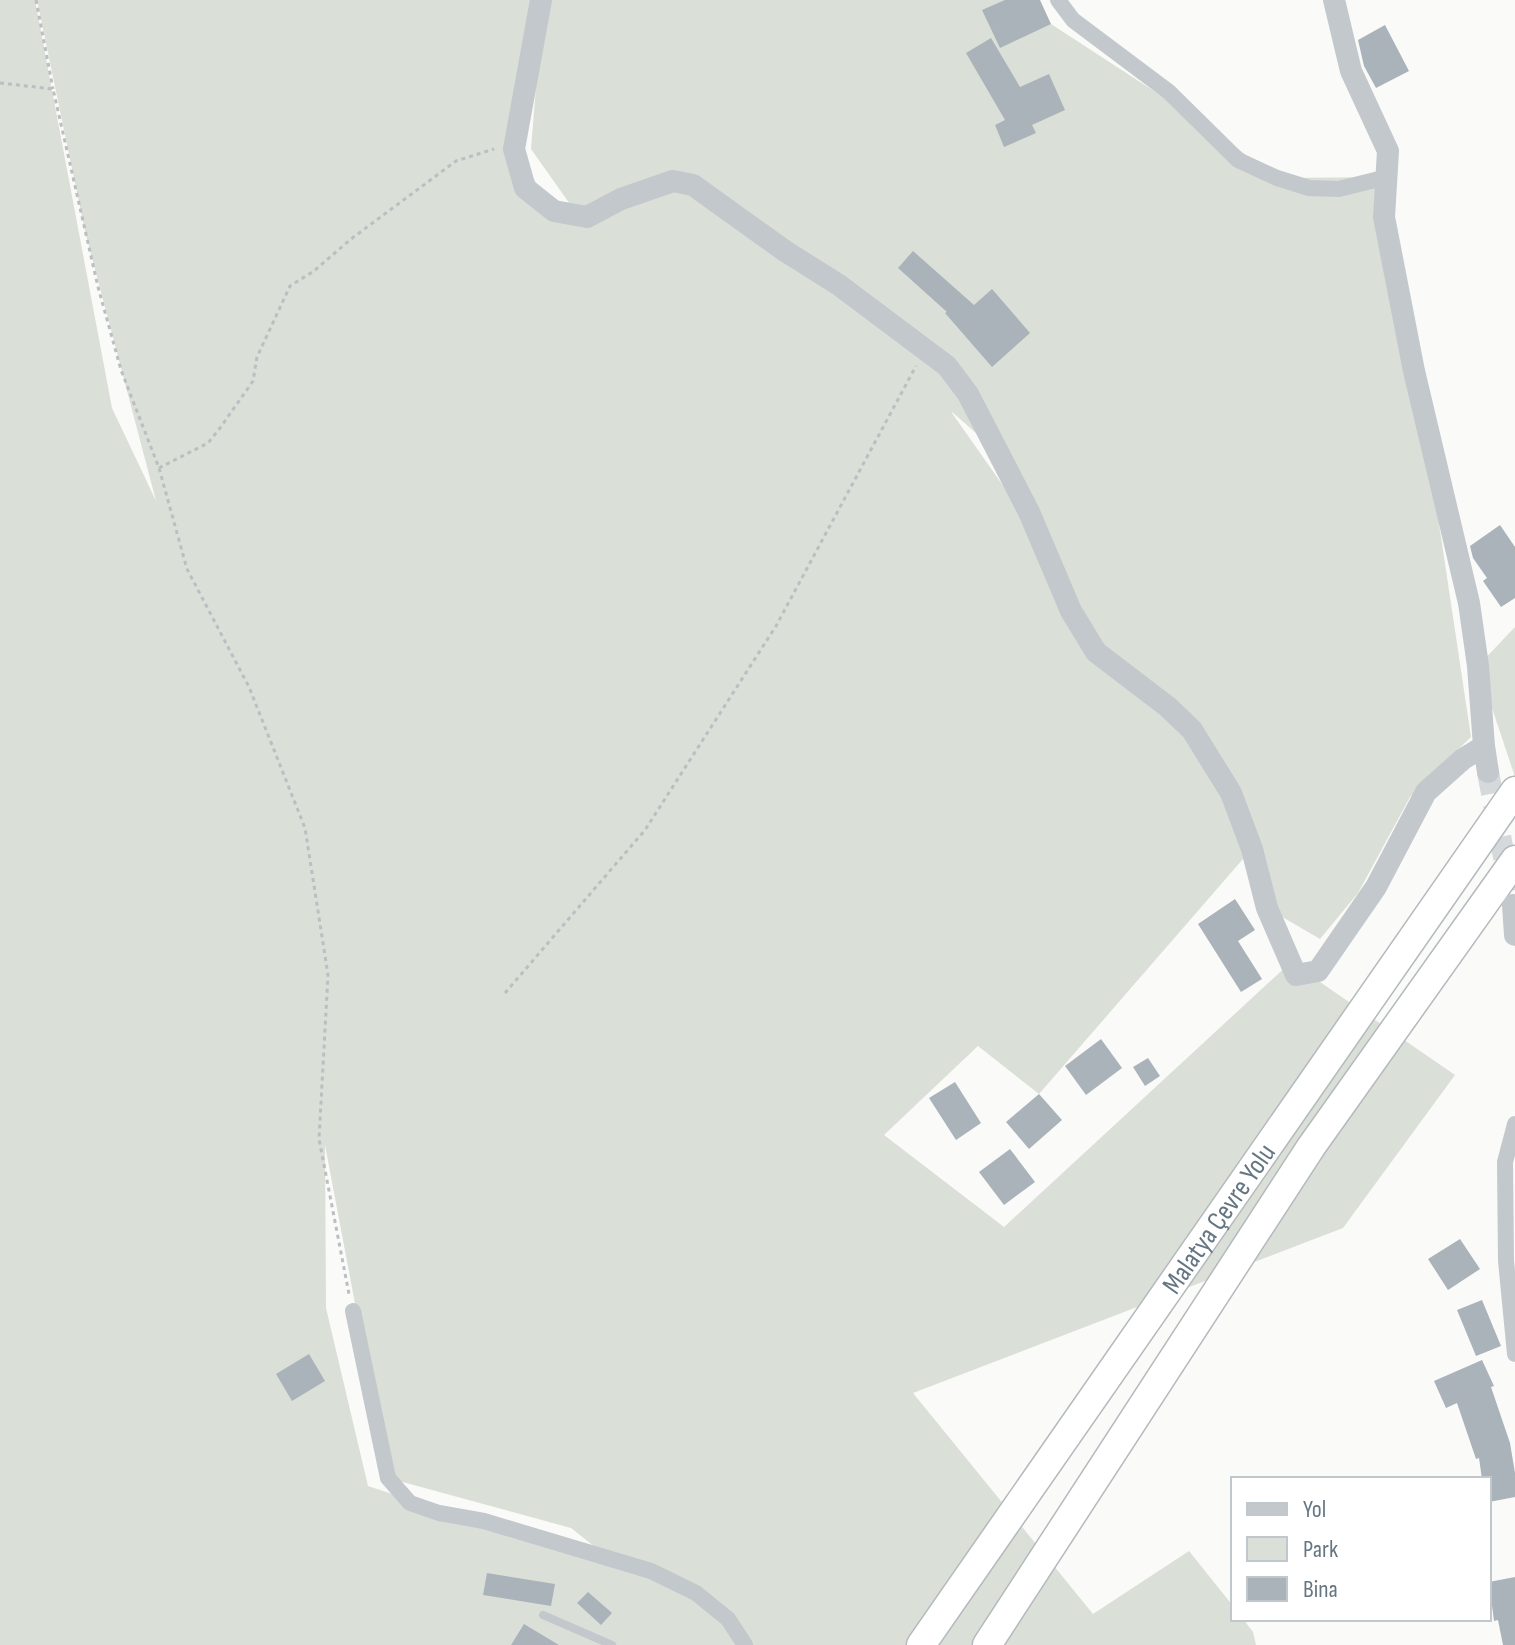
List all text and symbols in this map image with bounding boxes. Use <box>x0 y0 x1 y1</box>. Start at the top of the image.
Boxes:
street label: Malatya Çevre Yolu <box>1156 1138 1283 1300</box>
legend <box>1231 1477 1491 1621</box>
text: Yol <box>1303 1495 1326 1524</box>
text: Park <box>1303 1535 1338 1564</box>
text: Bina <box>1303 1575 1338 1604</box>

